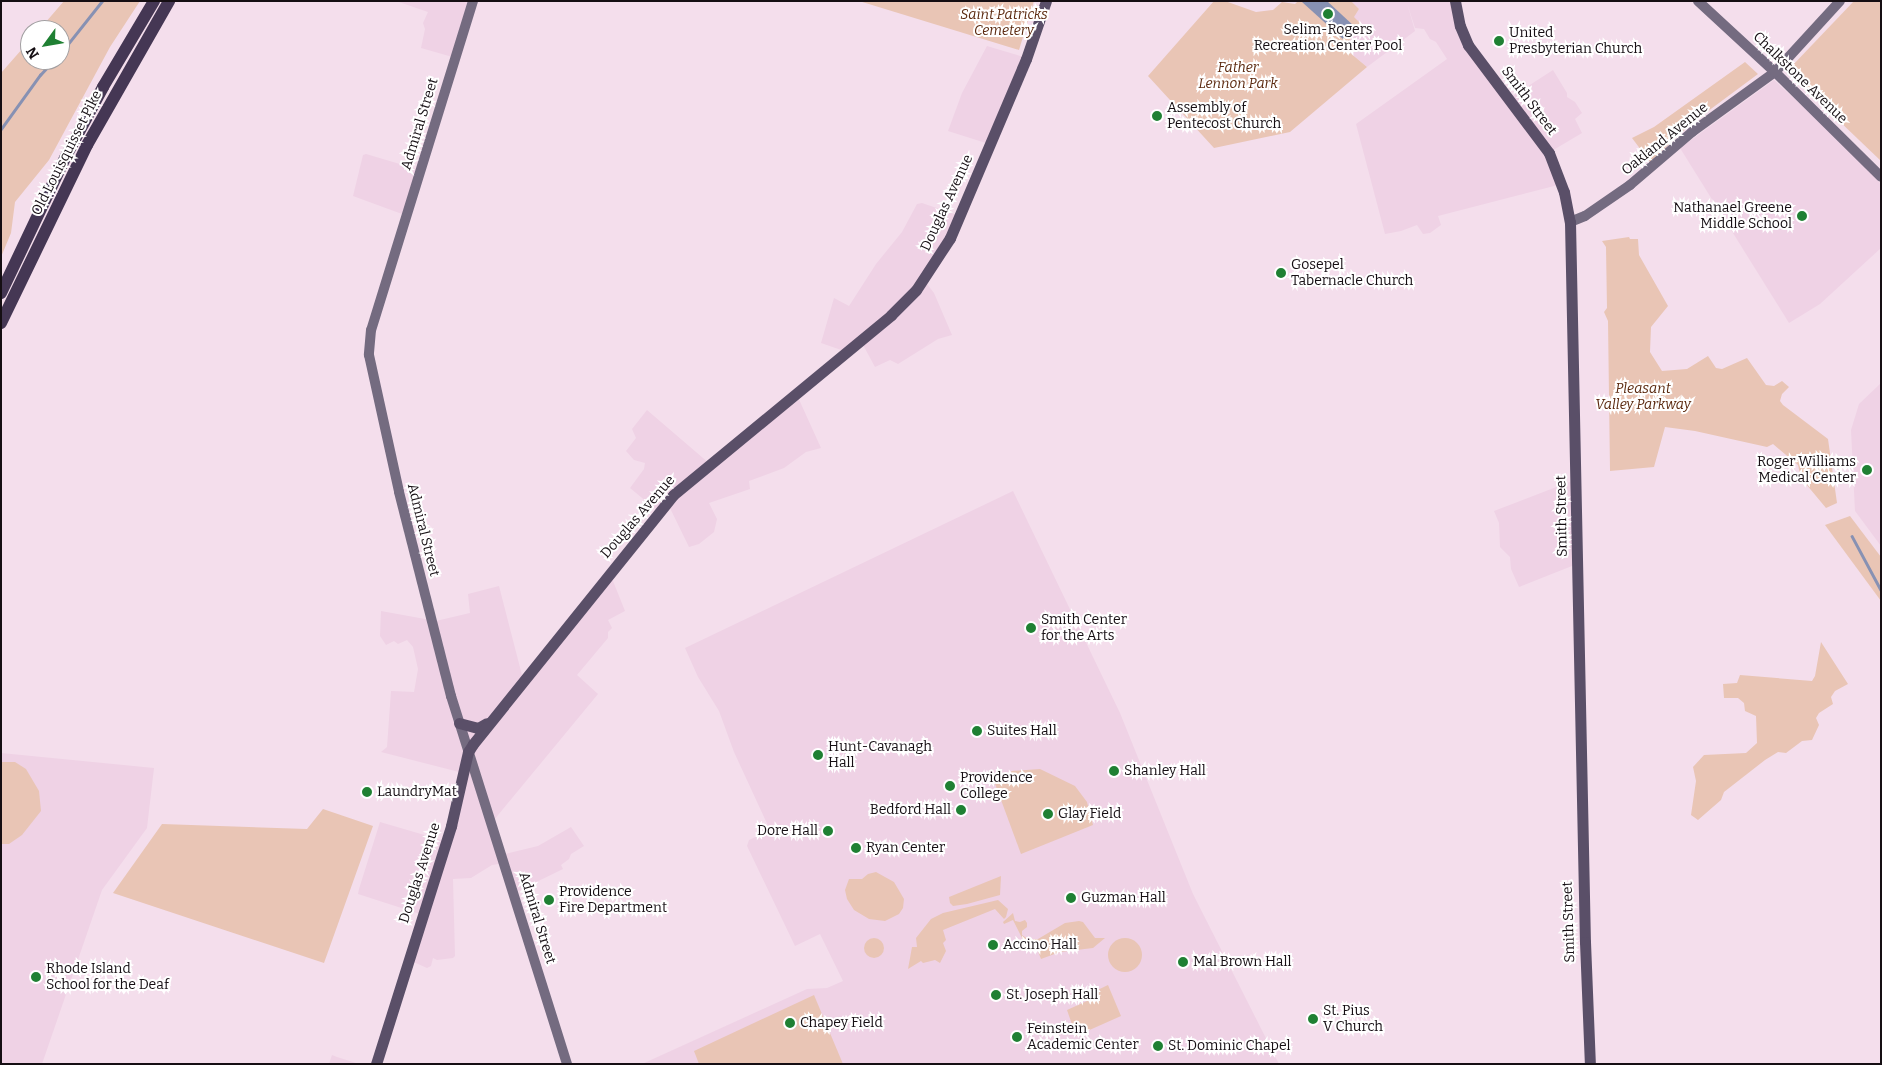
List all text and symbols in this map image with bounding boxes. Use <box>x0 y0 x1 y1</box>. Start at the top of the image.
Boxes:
park label: Saint Patricks Cemetery <box>960 7 1048 40</box>
marker: Selim-Rogers Recreation Center Pool <box>1322 8 1334 20</box>
north arrow <box>20 20 70 70</box>
place label: Selim-Rogers Recreation Center Pool <box>1254 22 1402 54</box>
place label: United Presbyterian Church <box>1509 25 1642 58</box>
street label: Chalkstone Avenue <box>1749 29 1851 127</box>
marker: United Presbyterian Church <box>1493 35 1505 47</box>
text: N <box>23 44 43 62</box>
park label: Father Lennon Park <box>1198 60 1278 92</box>
street label: Smith Street <box>1498 63 1560 139</box>
street label: Admiral Street <box>398 76 442 172</box>
street label: Old Louisquisset Pike <box>28 88 106 218</box>
street label: Oakland Avenue <box>1618 99 1712 179</box>
place label: Assembly of Pentecost Church <box>1167 100 1281 132</box>
marker: Assembly of Pentecost Church <box>1151 110 1163 122</box>
street label: Douglas Avenue <box>917 152 977 254</box>
place label: Nathanael Greene Middle School <box>1673 200 1792 232</box>
marker: Nathanael Greene Middle School <box>1796 210 1808 222</box>
place label: Gosepel Tabernacle Church <box>1291 257 1413 290</box>
marker: Gosepel Tabernacle Church <box>1275 267 1287 279</box>
park label: Pleasant Valley Parkway <box>1595 381 1691 414</box>
place label: Roger Williams Medical Center <box>1757 454 1856 487</box>
marker: Roger Williams Medical Center <box>1860 463 1874 477</box>
street label: Douglas Avenue <box>597 472 679 562</box>
street label: Smith Street <box>1553 475 1571 557</box>
street label: Admiral Street <box>403 482 443 578</box>
place label: Smith Center for the Arts <box>1041 612 1127 644</box>
marker: Smith Center for the Arts <box>1025 622 1037 634</box>
place label: Suites Hall <box>987 723 1057 739</box>
marker: Suites Hall <box>971 725 983 737</box>
place label: Hunt-Cavanagh Hall <box>828 739 932 772</box>
marker: Hunt-Cavanagh Hall <box>812 749 824 761</box>
place label: Shanley Hall <box>1124 763 1206 779</box>
marker: Shanley Hall <box>1108 765 1120 777</box>
place label: Providence College <box>960 770 1033 802</box>
marker: Providence College <box>944 780 956 792</box>
place label: LaundryMat <box>377 784 457 800</box>
marker: LaundryMat <box>361 786 373 798</box>
place label: Bedford Hall <box>870 802 951 818</box>
marker: Bedford Hall <box>955 804 967 816</box>
place label: Glay Field <box>1058 806 1121 822</box>
marker: Glay Field <box>1042 808 1054 820</box>
street label: Douglas Avenue <box>396 821 444 925</box>
place label: Dore Hall <box>757 823 818 839</box>
marker: Dore Hall <box>822 825 834 837</box>
place label: Ryan Center <box>866 840 945 856</box>
marker: Ryan Center <box>850 842 862 854</box>
street label: Admiral Street <box>515 870 559 966</box>
street label: Smith Street <box>1559 881 1579 963</box>
place label: Providence Fire Department <box>559 884 667 916</box>
place label: Guzman Hall <box>1081 890 1166 906</box>
marker: Guzman Hall <box>1065 892 1077 904</box>
marker: Providence Fire Department <box>543 894 555 906</box>
place label: Accino Hall <box>1003 937 1077 953</box>
marker: Accino Hall <box>987 939 999 951</box>
place label: Mal Brown Hall <box>1193 954 1292 970</box>
marker: Mal Brown Hall <box>1177 956 1189 968</box>
place label: Rhode Island School for the Deaf <box>46 961 169 994</box>
marker: Rhode Island School for the Deaf <box>30 971 42 983</box>
place label: St. Joseph Hall <box>1006 987 1098 1003</box>
marker: St. Joseph Hall <box>990 989 1002 1001</box>
place label: St. Pius V Church <box>1323 1003 1383 1036</box>
marker: St. Pius V Church <box>1307 1013 1319 1025</box>
place label: Chapey Field <box>800 1015 883 1031</box>
marker: Chapey Field <box>784 1017 796 1029</box>
place label: Feinstein Academic Center <box>1027 1021 1139 1054</box>
marker: Feinstein Academic Center <box>1011 1031 1023 1043</box>
place label: St. Dominic Chapel <box>1168 1038 1291 1054</box>
marker: St. Dominic Chapel <box>1152 1040 1164 1052</box>

